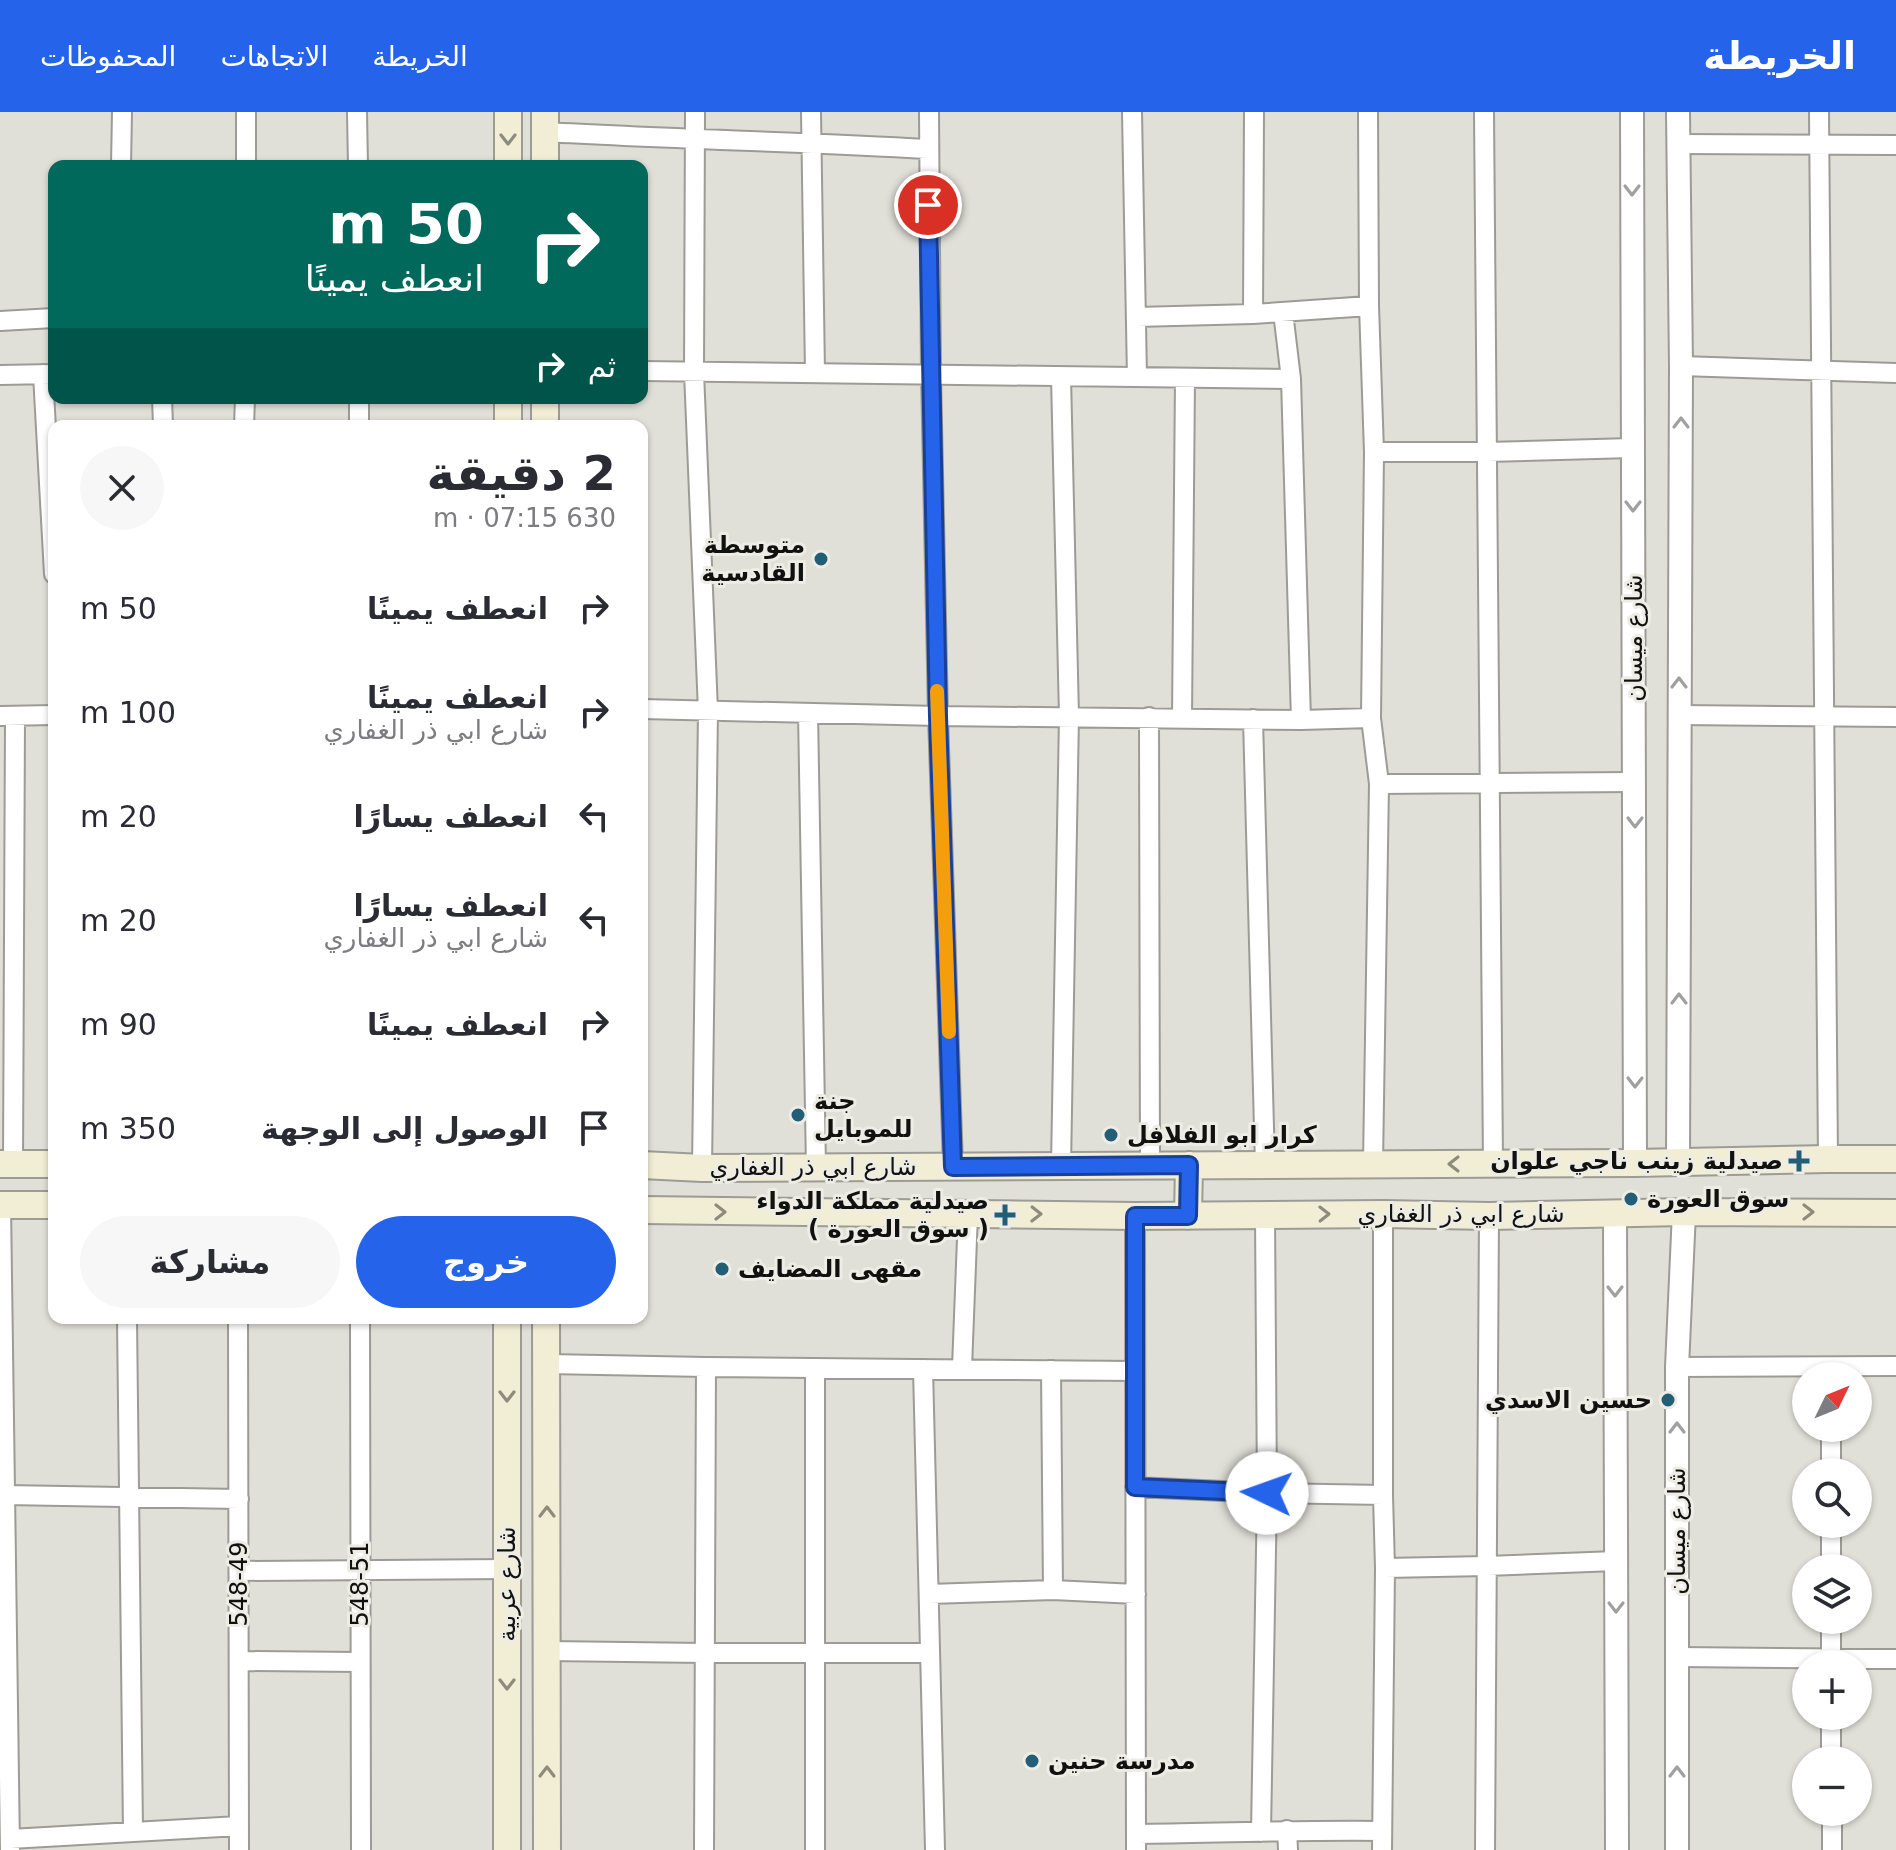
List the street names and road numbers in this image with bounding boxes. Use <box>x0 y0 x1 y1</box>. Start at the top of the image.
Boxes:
street label: شارع ميسان <box>1620 574 1648 702</box>
street label: شارع ابي ذر الغفاري <box>709 1153 917 1181</box>
street label: شارع ابي ذر الغفاري <box>1357 1200 1565 1228</box>
street label: شارع ميسان <box>1663 1467 1691 1595</box>
street label: شارع عربية <box>493 1526 521 1642</box>
street label: 548-49 <box>225 1541 253 1627</box>
street label: 548-51 <box>346 1541 374 1627</box>

